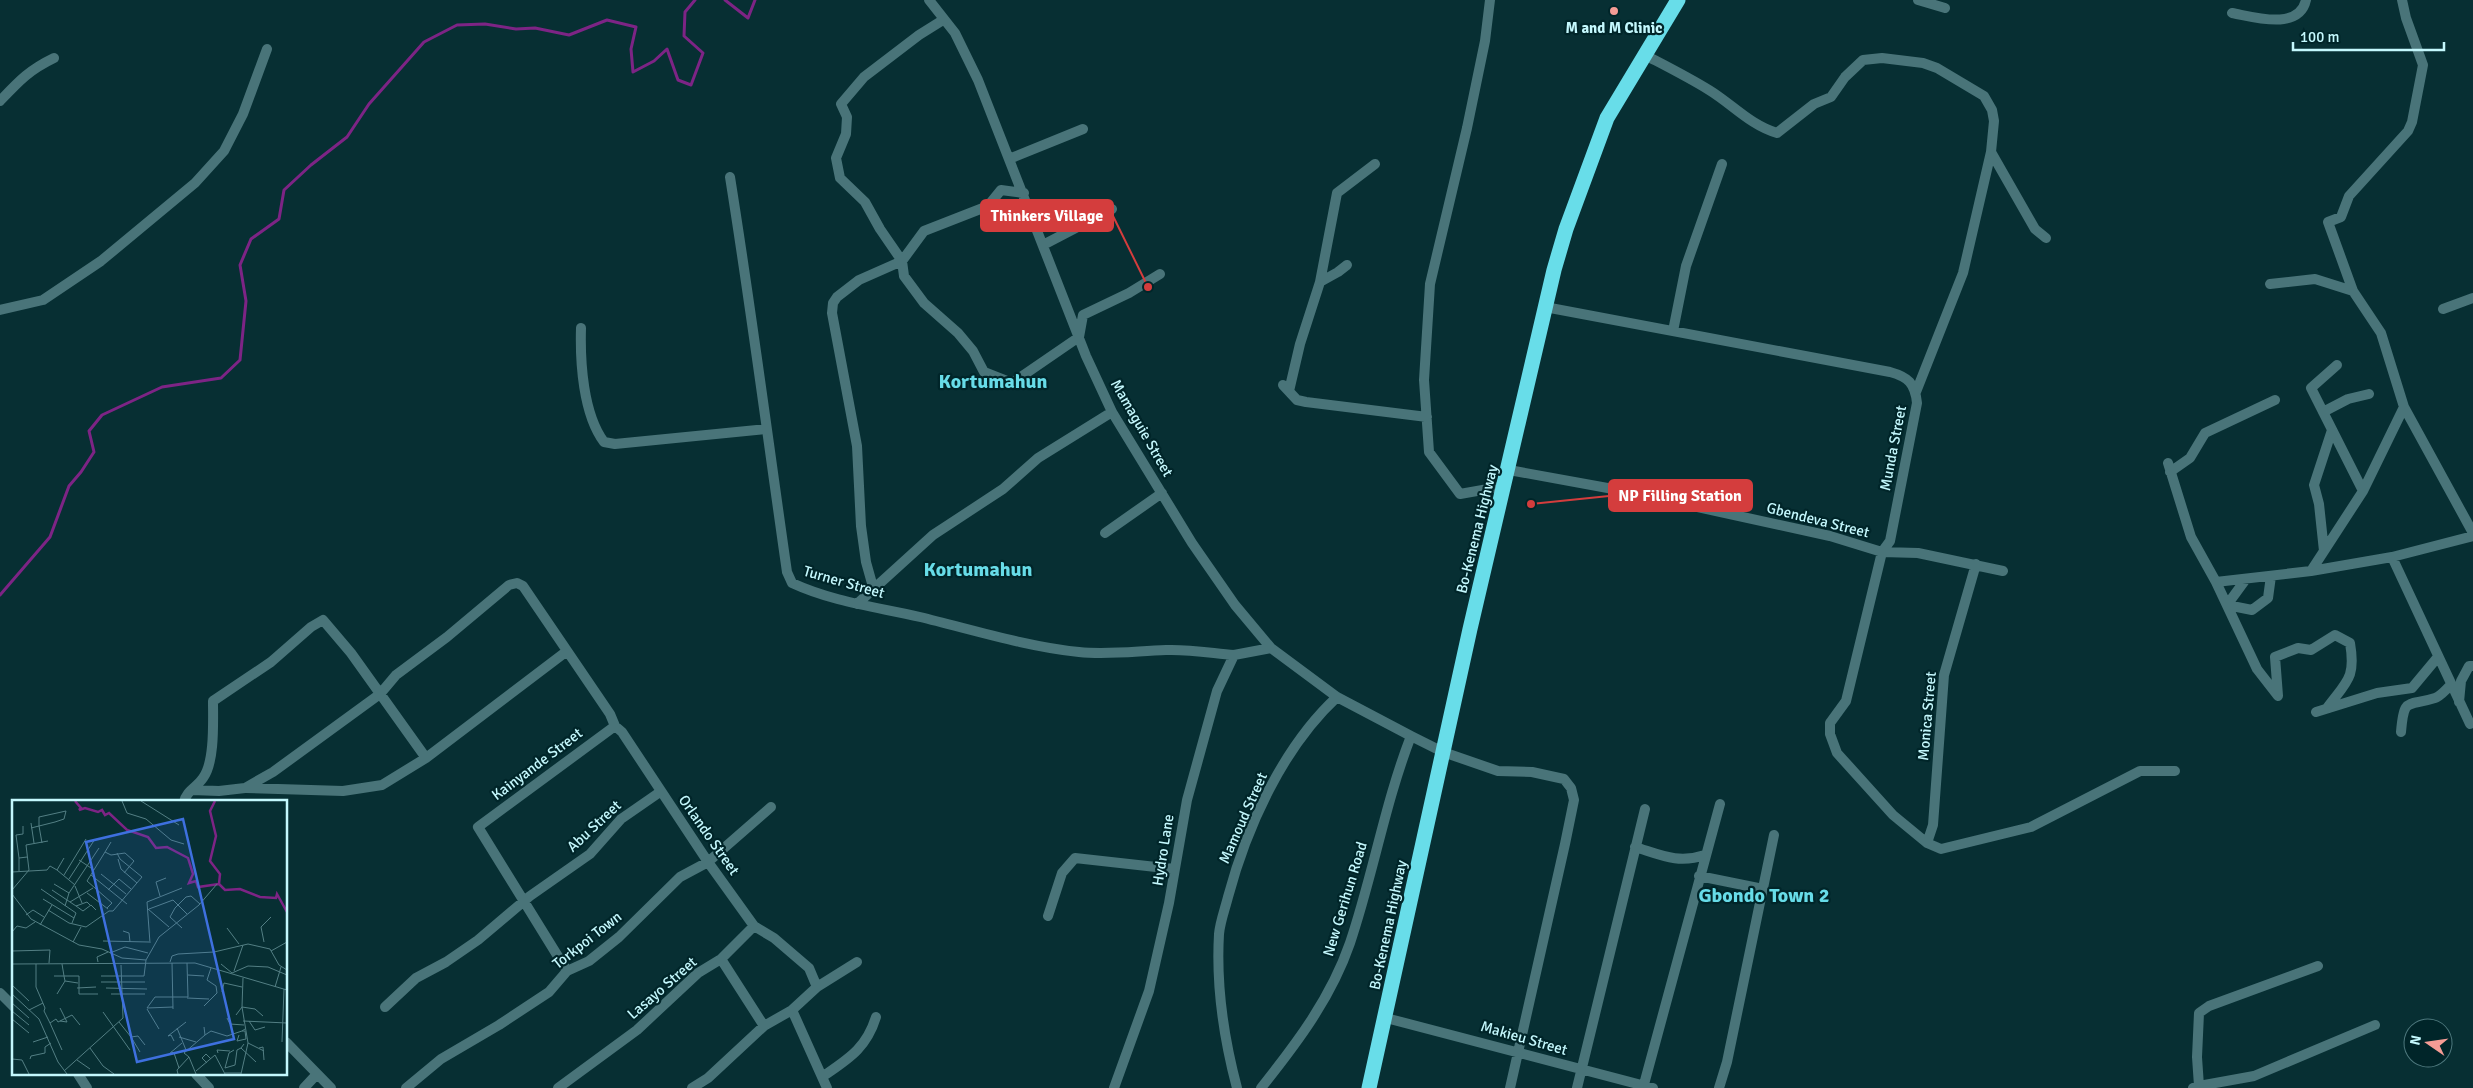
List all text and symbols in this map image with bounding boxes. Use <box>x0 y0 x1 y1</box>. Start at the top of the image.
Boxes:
marker: M and M Clinic <box>1608 5 1620 17</box>
place label: M and M Clinic <box>1566 19 1662 37</box>
scale bar <box>2293 20 2444 52</box>
text: 100 m <box>2300 28 2340 46</box>
callout: Thinkers Village <box>981 200 1113 231</box>
text: Thinkers Village <box>991 206 1103 226</box>
district label: Kortumahun <box>939 369 1048 394</box>
street label: Mamaguie Street <box>1107 376 1177 480</box>
street label: Munda Street <box>1876 404 1910 492</box>
street label: Bo-Kenema Highway <box>1452 463 1502 595</box>
callout: NP Filling Station <box>1609 480 1752 511</box>
text: NP Filling Station <box>1618 486 1742 506</box>
street label: Gbendeva Street <box>1765 499 1871 541</box>
district label: Kortumahun <box>924 557 1033 582</box>
street label: Turner Street <box>801 562 887 602</box>
street label: Monica Street <box>1914 671 1940 761</box>
street label: Kainyande Street <box>488 724 586 804</box>
street label: Mamoud Street <box>1215 770 1271 866</box>
street label: Orlando Street <box>675 791 743 879</box>
street label: Abu Street <box>563 796 625 856</box>
inset map <box>12 800 288 1076</box>
street label: Hydro Lane <box>1148 813 1178 887</box>
street label: New Gerihun Road <box>1319 840 1371 958</box>
street label: Bo-Kenema Highway <box>1365 859 1411 991</box>
district label: Gbondo Town 2 <box>1699 883 1829 908</box>
street label: Torkpoi Town <box>549 907 625 973</box>
street label: Lasayo Street <box>624 953 700 1023</box>
street label: Makieu Street <box>1479 1017 1569 1059</box>
north arrow <box>2403 1018 2453 1068</box>
text: N <box>2406 1034 2425 1047</box>

